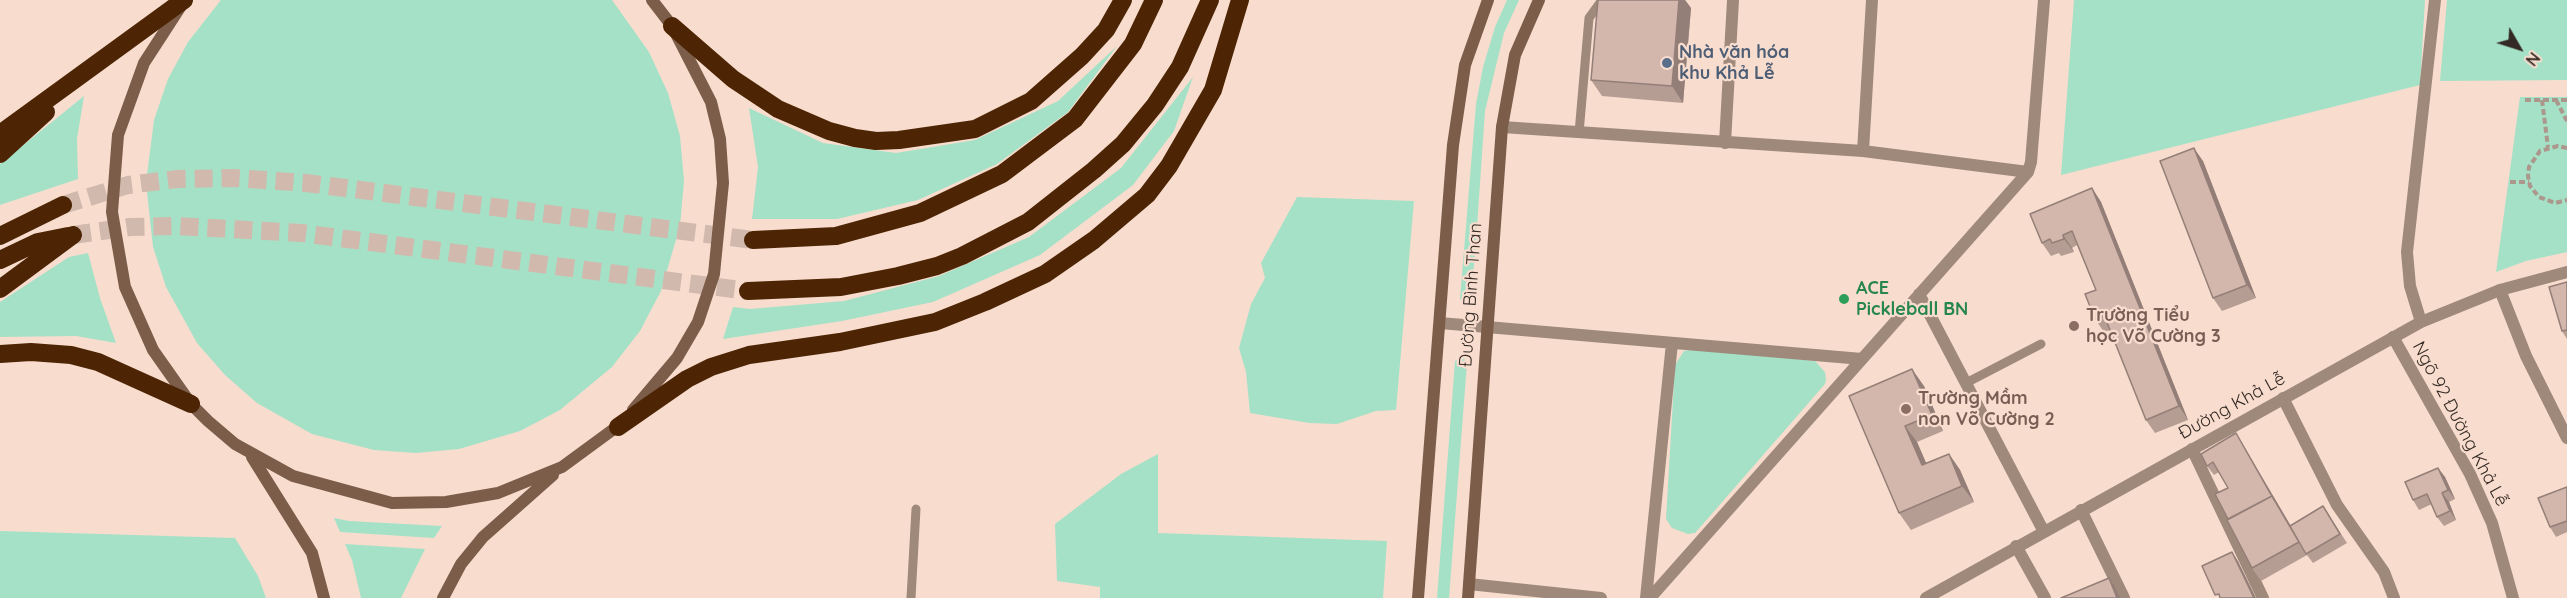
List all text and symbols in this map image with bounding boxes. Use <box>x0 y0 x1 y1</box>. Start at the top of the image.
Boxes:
north arrow <box>2489 18 2549 78</box>
place label: Nhà văn hóa khu Khả Lễ <box>1679 42 1789 84</box>
text: N <box>2522 48 2544 70</box>
marker: Nhà văn hóa khu Khả Lễ <box>1660 56 1674 70</box>
street label: Đường Bình Than <box>1455 222 1487 368</box>
place label: ACE Pickleball BN <box>1856 278 1968 320</box>
marker: ACE Pickleball BN <box>1837 292 1851 306</box>
place label: Trường Tiểu học Võ Cường 3 <box>2086 305 2221 348</box>
marker: Trường Tiểu học Võ Cường 3 <box>2067 319 2081 333</box>
street label: Ngõ 92 Đường Khả Lễ <box>2407 338 2513 510</box>
street label: Đường Khả Lễ <box>2175 368 2289 444</box>
place label: Trường Mầm non Võ Cường 2 <box>1918 388 2055 430</box>
marker: Trường Mầm non Võ Cường 2 <box>1899 402 1913 416</box>

